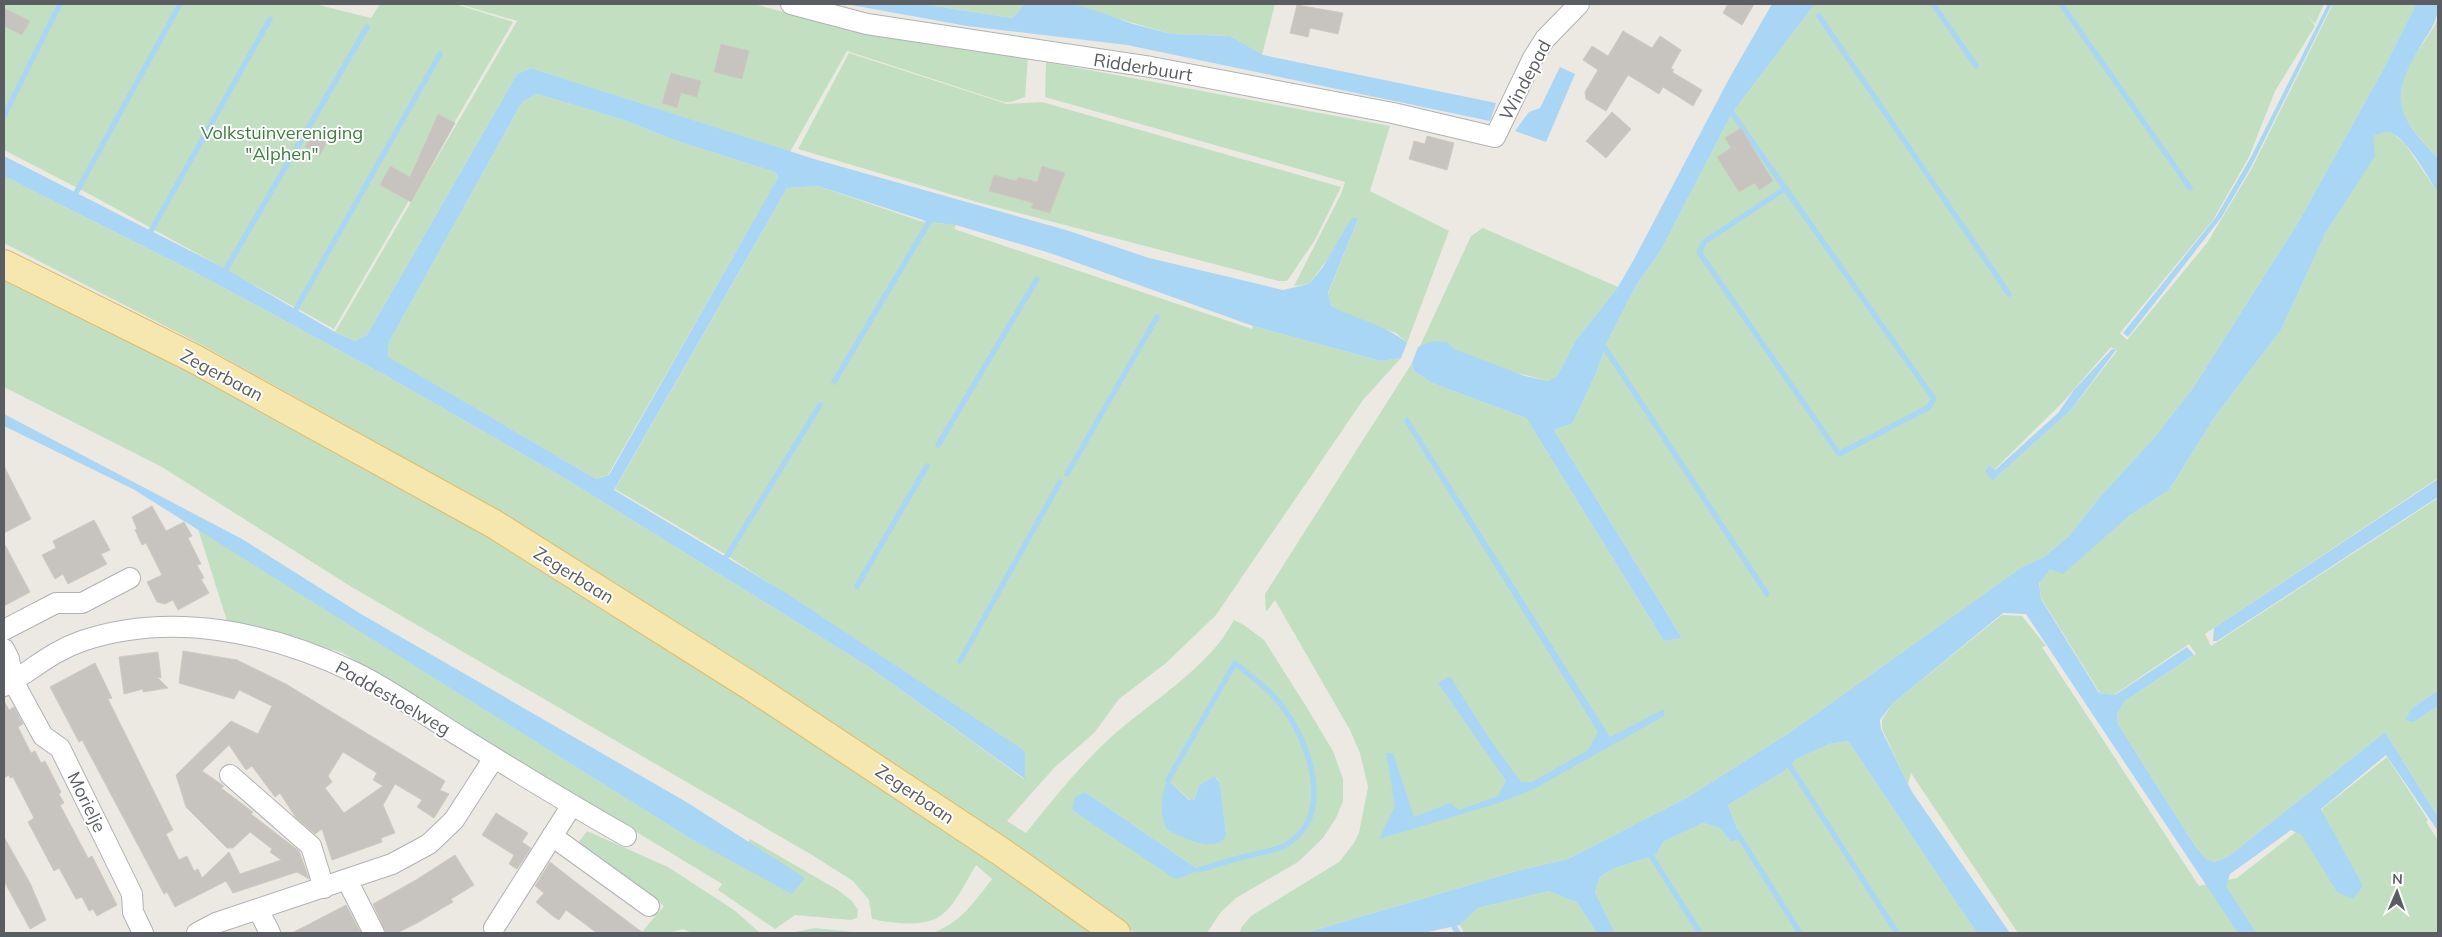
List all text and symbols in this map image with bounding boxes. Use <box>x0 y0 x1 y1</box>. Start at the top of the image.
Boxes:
street label: Windepad <box>1494 36 1556 124</box>
street label: Ridderbuurt <box>1092 48 1194 86</box>
park label: Volkstuinvereniging "Alphen" <box>201 121 363 165</box>
street label: Zegerbaan <box>177 344 267 406</box>
street label: Zegerbaan <box>530 541 618 609</box>
street label: Paddestoelweg <box>331 656 455 740</box>
street label: Zegerbaan <box>871 759 959 829</box>
street label: Morielje <box>62 768 112 836</box>
north arrow <box>2372 867 2422 917</box>
text: N <box>2392 870 2403 888</box>

